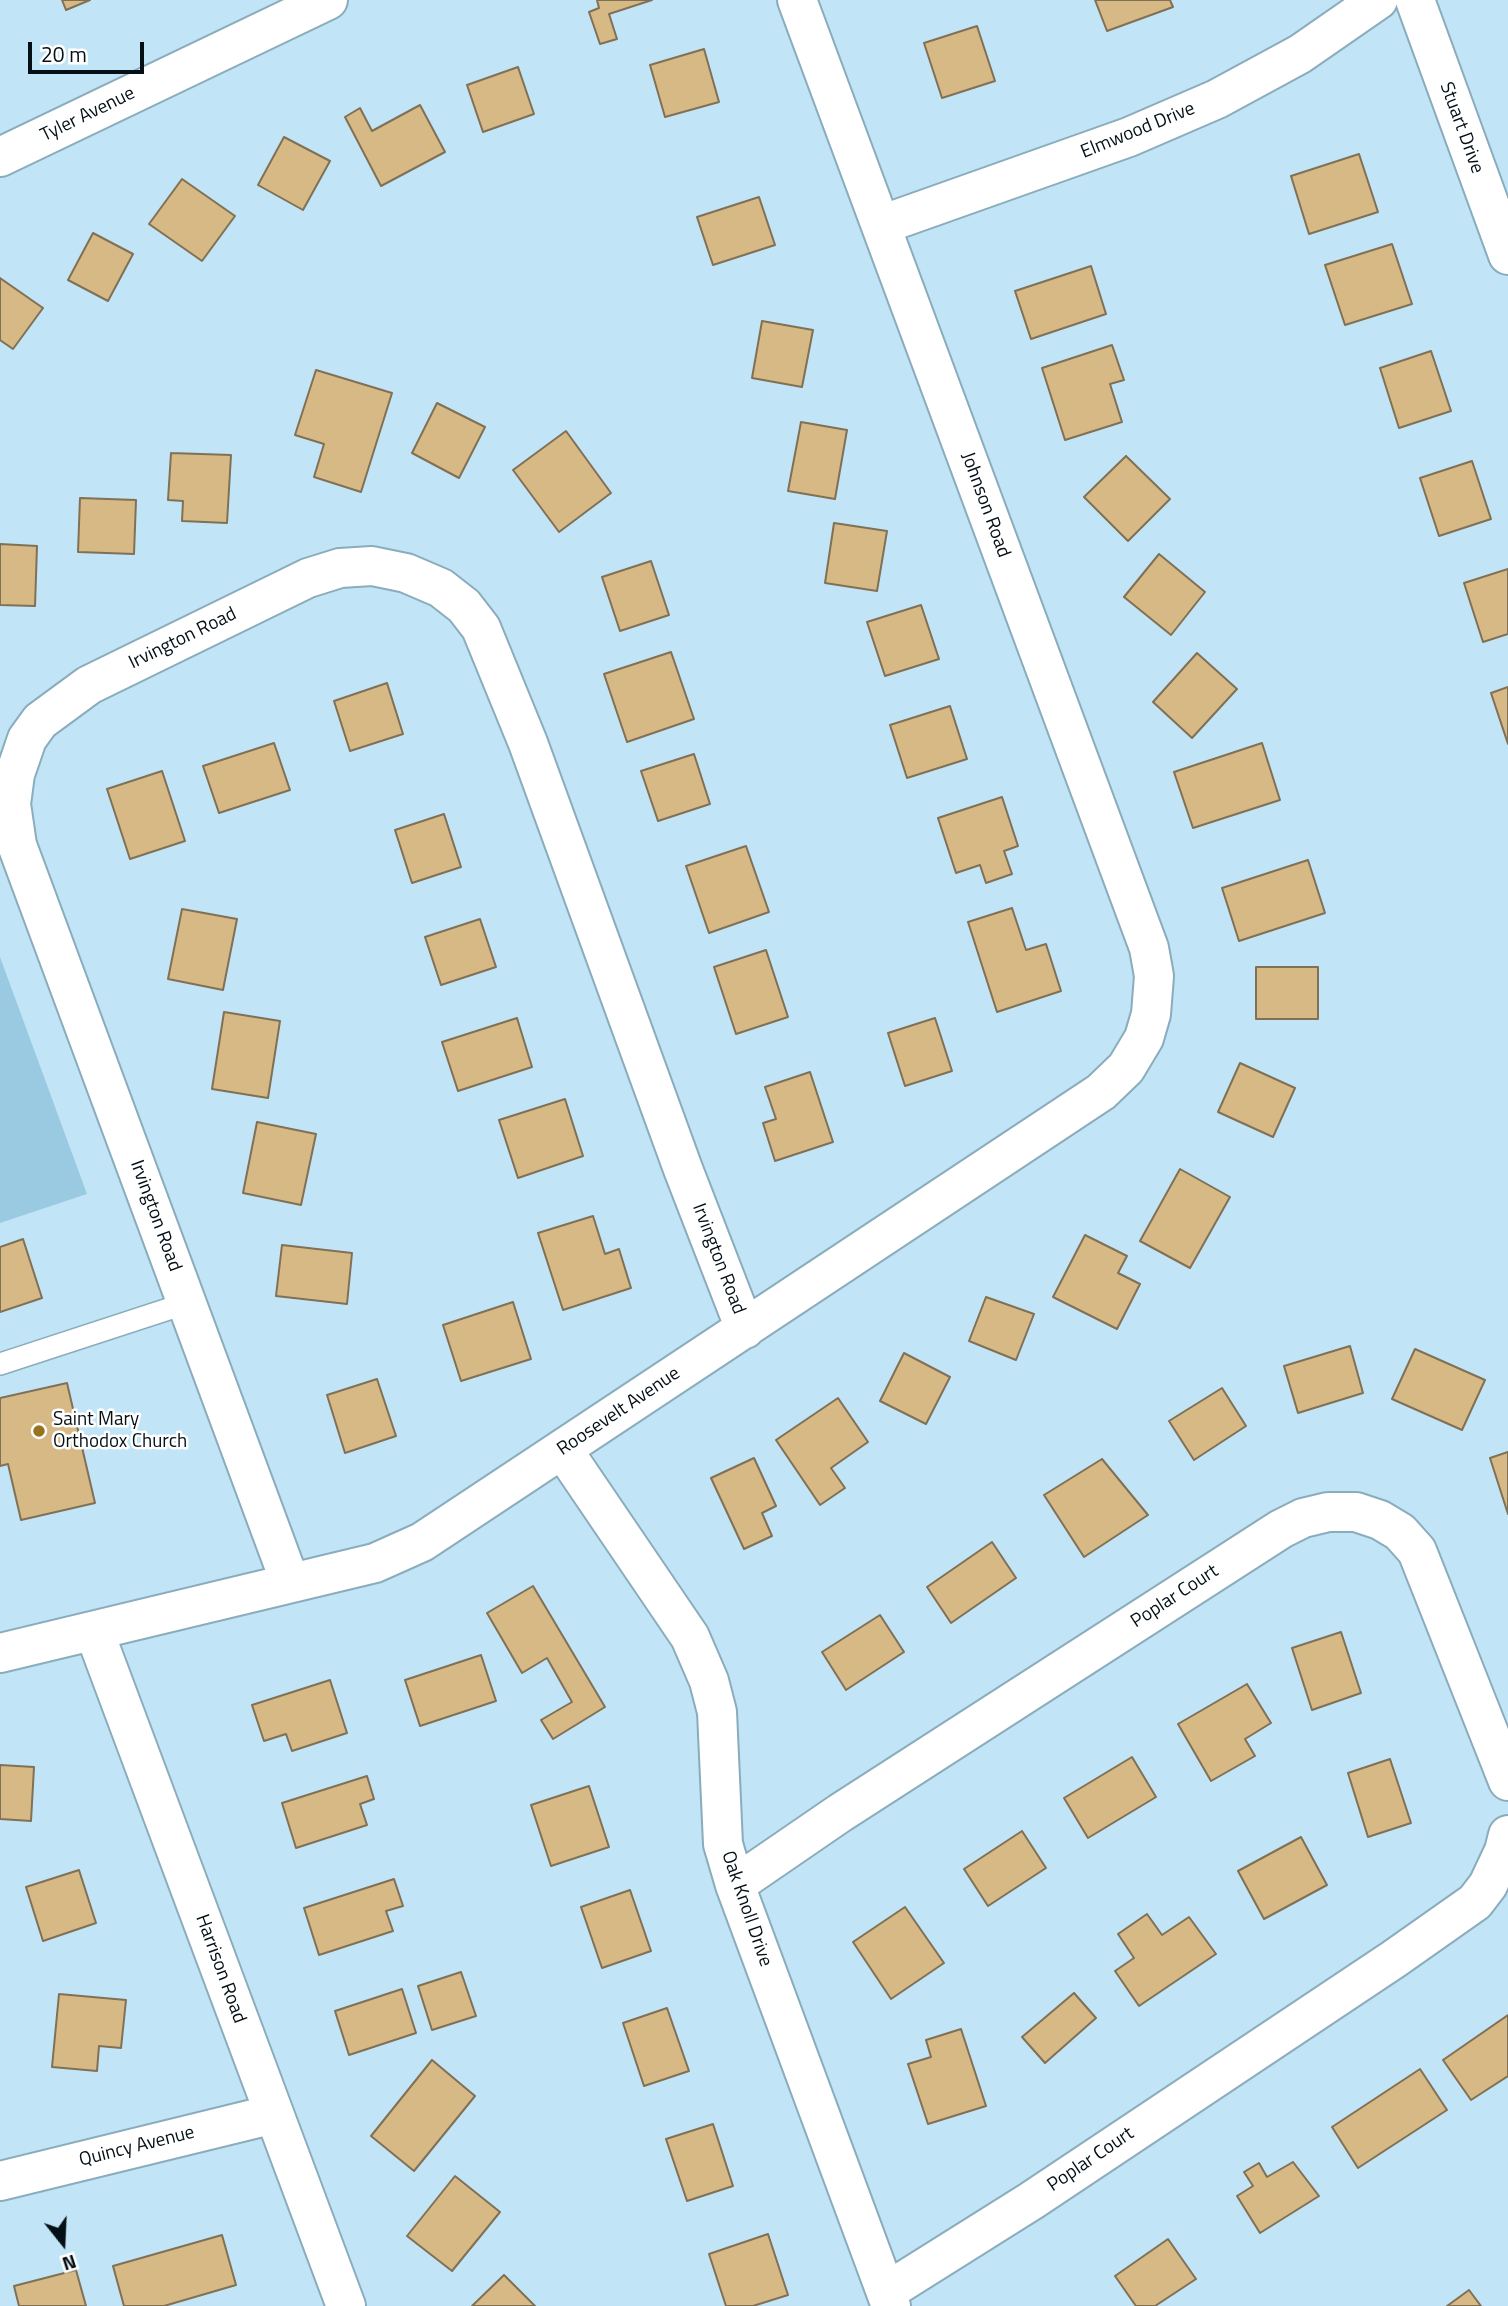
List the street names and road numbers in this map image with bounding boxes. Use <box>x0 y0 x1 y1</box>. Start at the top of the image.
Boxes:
street label: Stuart Drive <box>1434 79 1488 177</box>
street label: Tyler Avenue <box>37 82 139 148</box>
street label: Elmwood Drive <box>1078 98 1198 164</box>
street label: Johnson Road <box>955 449 1015 561</box>
street label: Irvington Road <box>126 603 240 675</box>
street label: Irvington Road <box>124 1157 186 1275</box>
street label: Irvington Road <box>686 1200 750 1318</box>
street label: Roosevelt Avenue <box>553 1363 685 1461</box>
street label: Poplar Court <box>1127 1560 1223 1634</box>
street label: Oak Knoll Drive <box>716 1848 776 1970</box>
street label: Harrison Road <box>190 1912 250 2026</box>
street label: Quincy Avenue <box>77 2122 197 2172</box>
street label: Poplar Court <box>1043 2123 1139 2197</box>

